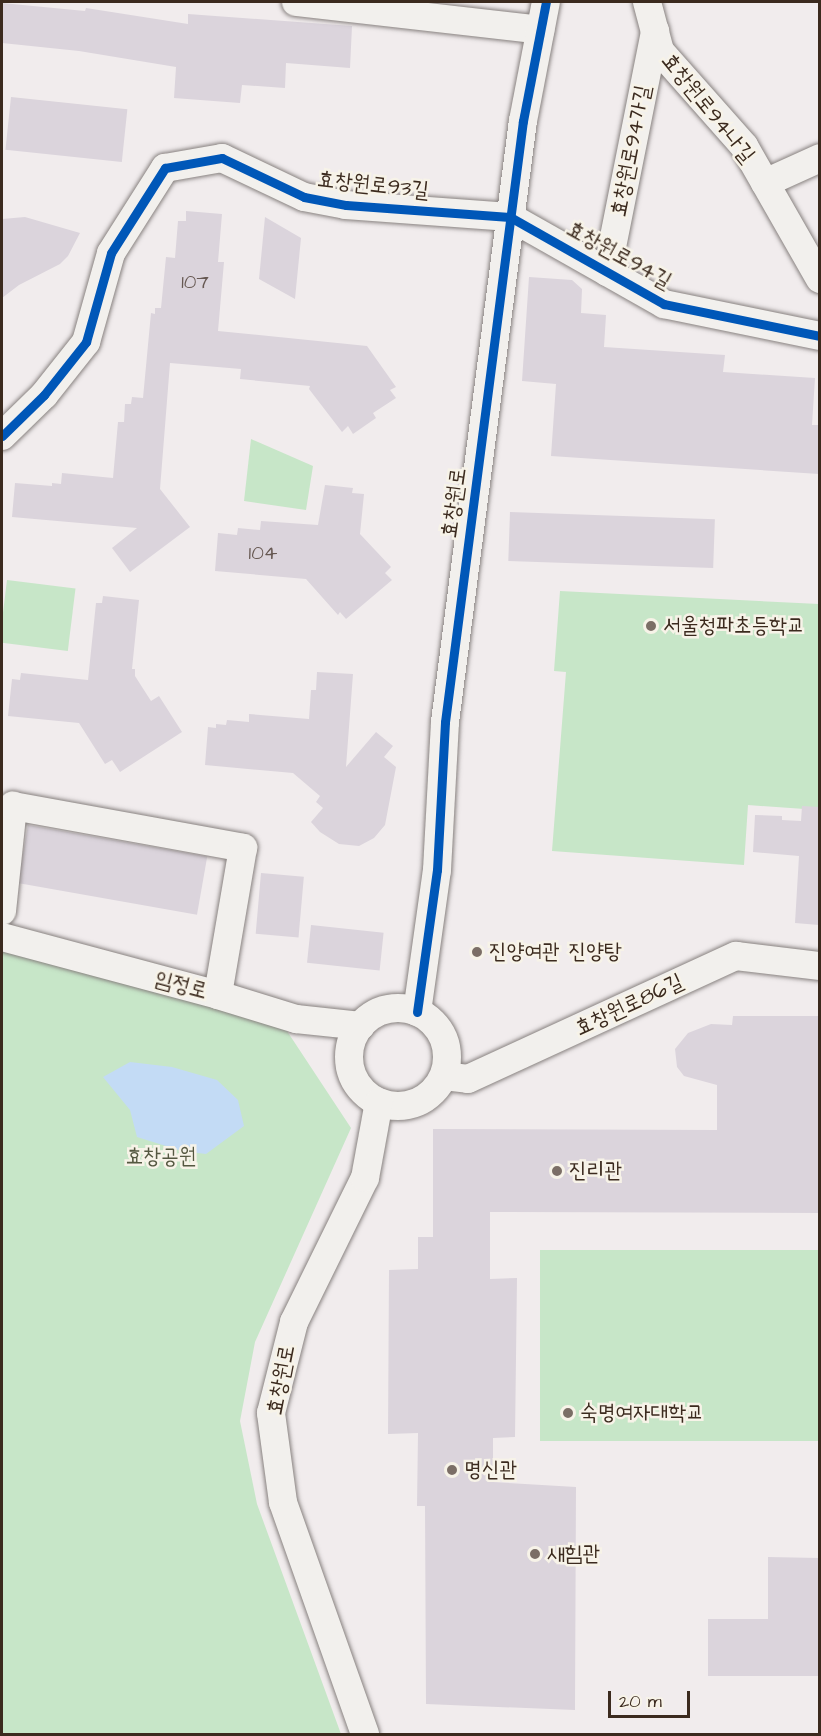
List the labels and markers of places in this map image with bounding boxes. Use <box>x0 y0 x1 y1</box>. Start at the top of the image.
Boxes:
place label: 서울청파초등학교 <box>663 613 805 639</box>
marker: 서울청파초등학교 <box>644 619 658 633</box>
place label: 진양여관 진양탕 <box>489 939 622 965</box>
marker: 진양여관 진양탕 <box>470 945 484 959</box>
place label: 진리관 <box>569 1158 622 1184</box>
marker: 진리관 <box>550 1164 564 1178</box>
place label: 숙명여자대학교 <box>580 1400 704 1426</box>
marker: 숙명여자대학교 <box>561 1406 575 1420</box>
place label: 명신관 <box>464 1457 517 1483</box>
marker: 명신관 <box>445 1463 459 1477</box>
place label: 새힘관 <box>547 1541 600 1567</box>
marker: 새힘관 <box>528 1547 542 1561</box>

